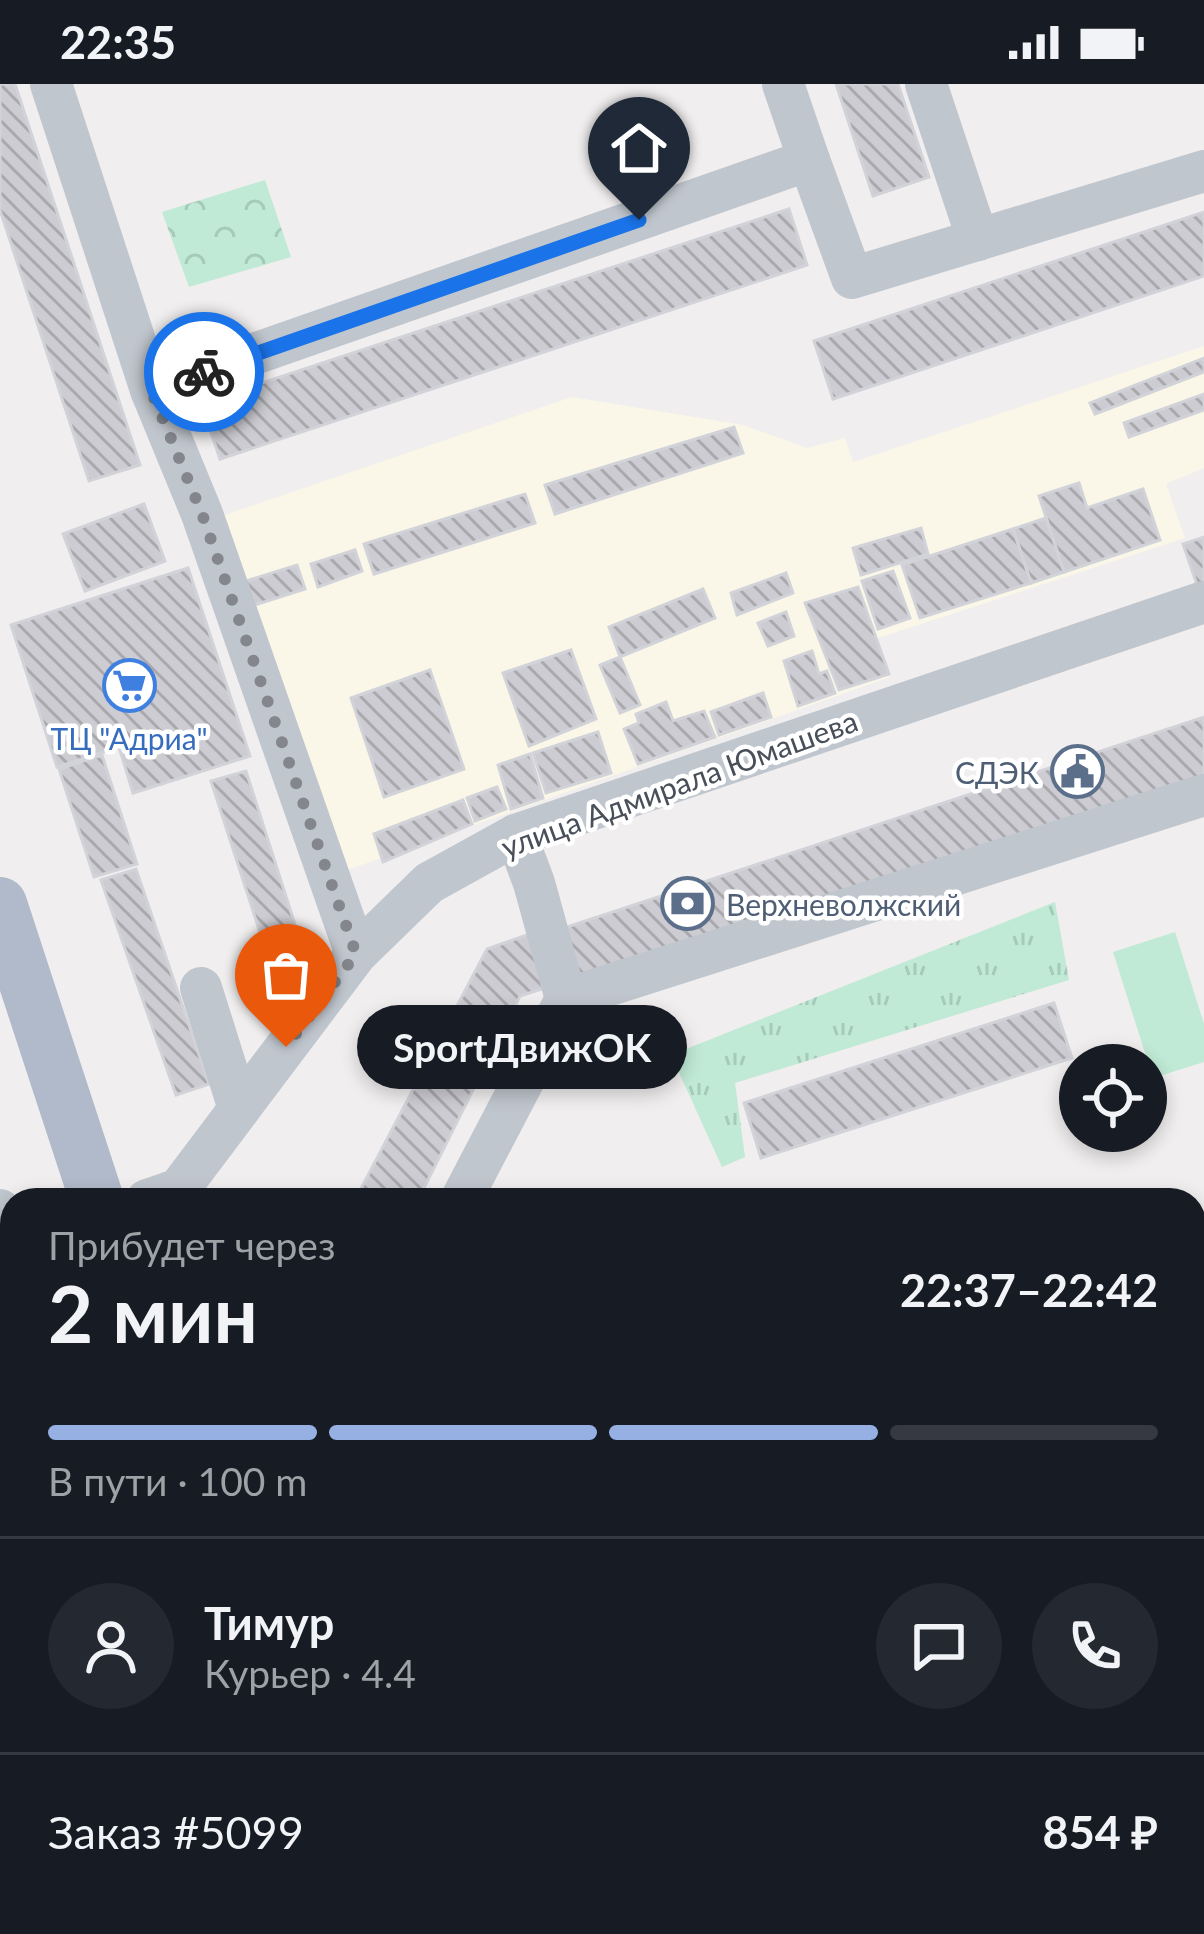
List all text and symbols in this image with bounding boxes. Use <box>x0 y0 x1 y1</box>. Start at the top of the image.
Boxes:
text: 22:35 <box>60 15 176 69</box>
pin <box>588 97 690 220</box>
icon: home <box>606 115 672 181</box>
courier <box>144 312 264 432</box>
icon: bike <box>171 339 237 405</box>
supermarket icon: ТЦ "Адриа" <box>101 658 157 714</box>
street label: улица Адмирала Юмашева <box>496 702 862 864</box>
place label: ТЦ "Адриа" <box>50 720 208 756</box>
public building icon: СДЭК <box>1050 744 1106 800</box>
place label: СДЭК <box>955 754 1039 790</box>
bank icon: Верхневолжский <box>659 876 715 932</box>
place label: Верхневолжский <box>726 886 961 922</box>
pin <box>235 924 337 1047</box>
icon: bag <box>253 942 319 1008</box>
callout: SportДвижOK <box>358 1005 688 1089</box>
text: SportДвижOK <box>393 1024 651 1070</box>
map controls <box>1059 1044 1167 1152</box>
button: locate <box>1059 1044 1167 1152</box>
text: Прибудет через <box>48 1222 335 1268</box>
text: 22:37–22:42 <box>900 1263 1158 1317</box>
text: 2 мин <box>48 1266 258 1360</box>
text: В пути · 100 m <box>48 1458 307 1504</box>
button: person <box>48 1583 174 1709</box>
button: chat <box>876 1583 1002 1709</box>
button: phone <box>1032 1583 1158 1709</box>
text: Тимур <box>204 1596 334 1650</box>
text: Курьер · 4.4 <box>204 1650 416 1696</box>
text: Заказ #5099 <box>48 1805 304 1859</box>
text: 854 ₽ <box>1043 1805 1158 1859</box>

